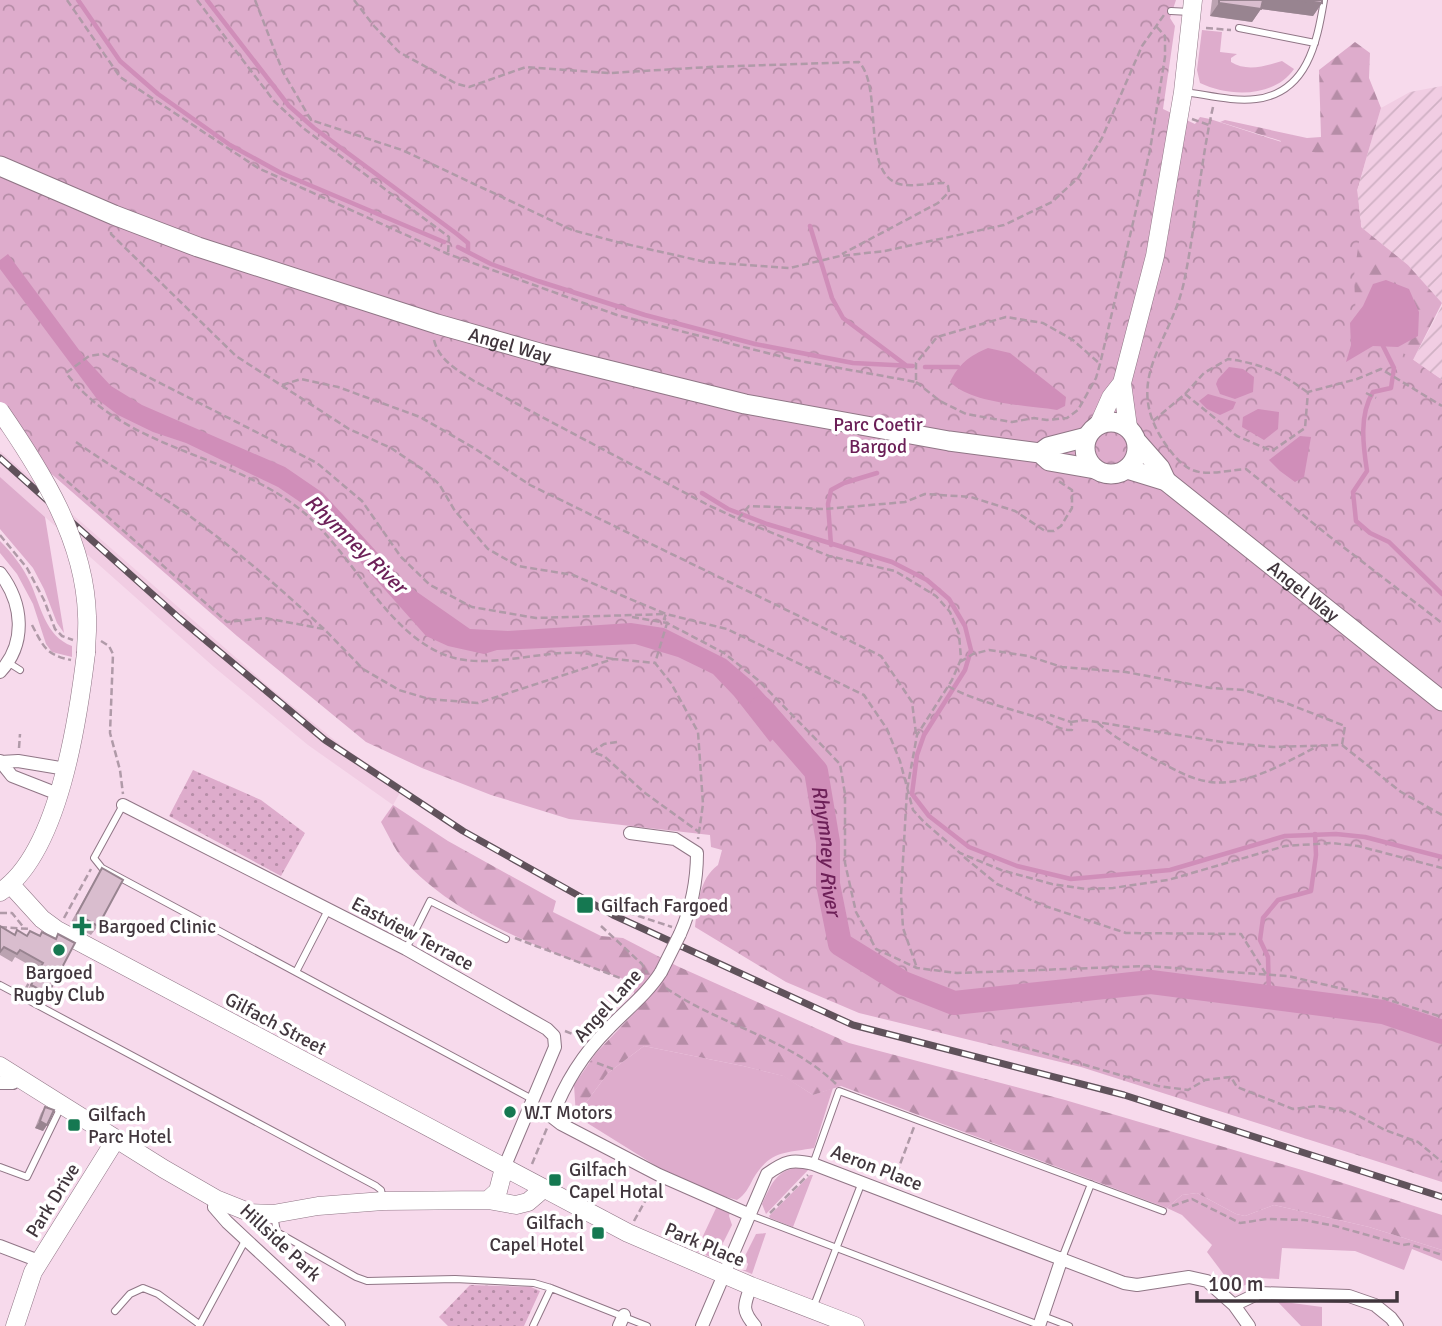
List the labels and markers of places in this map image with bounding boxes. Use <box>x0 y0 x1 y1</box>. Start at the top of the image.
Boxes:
place label: Gilfach Fargoed <box>601 894 728 918</box>
marker: Gilfach Fargoed <box>575 895 595 915</box>
place label: Bargoed Clinic <box>98 915 216 939</box>
marker: Bargoed Clinic <box>72 916 92 936</box>
marker: Bargoed Rugby Club <box>51 942 67 958</box>
place label: Bargoed Rugby Club <box>13 961 105 1007</box>
place label: W.T Motors <box>524 1101 613 1125</box>
place label: Gilfach Parc Hotel <box>88 1103 172 1149</box>
marker: W.T Motors <box>502 1104 518 1120</box>
marker: Gilfach Parc Hotel <box>66 1117 82 1133</box>
place label: Gilfach Capel Hotal <box>569 1158 664 1204</box>
marker: Gilfach Capel Hotal <box>547 1172 563 1188</box>
place label: Gilfach Capel Hotel <box>490 1211 584 1257</box>
marker: Gilfach Capel Hotel <box>590 1225 606 1241</box>

